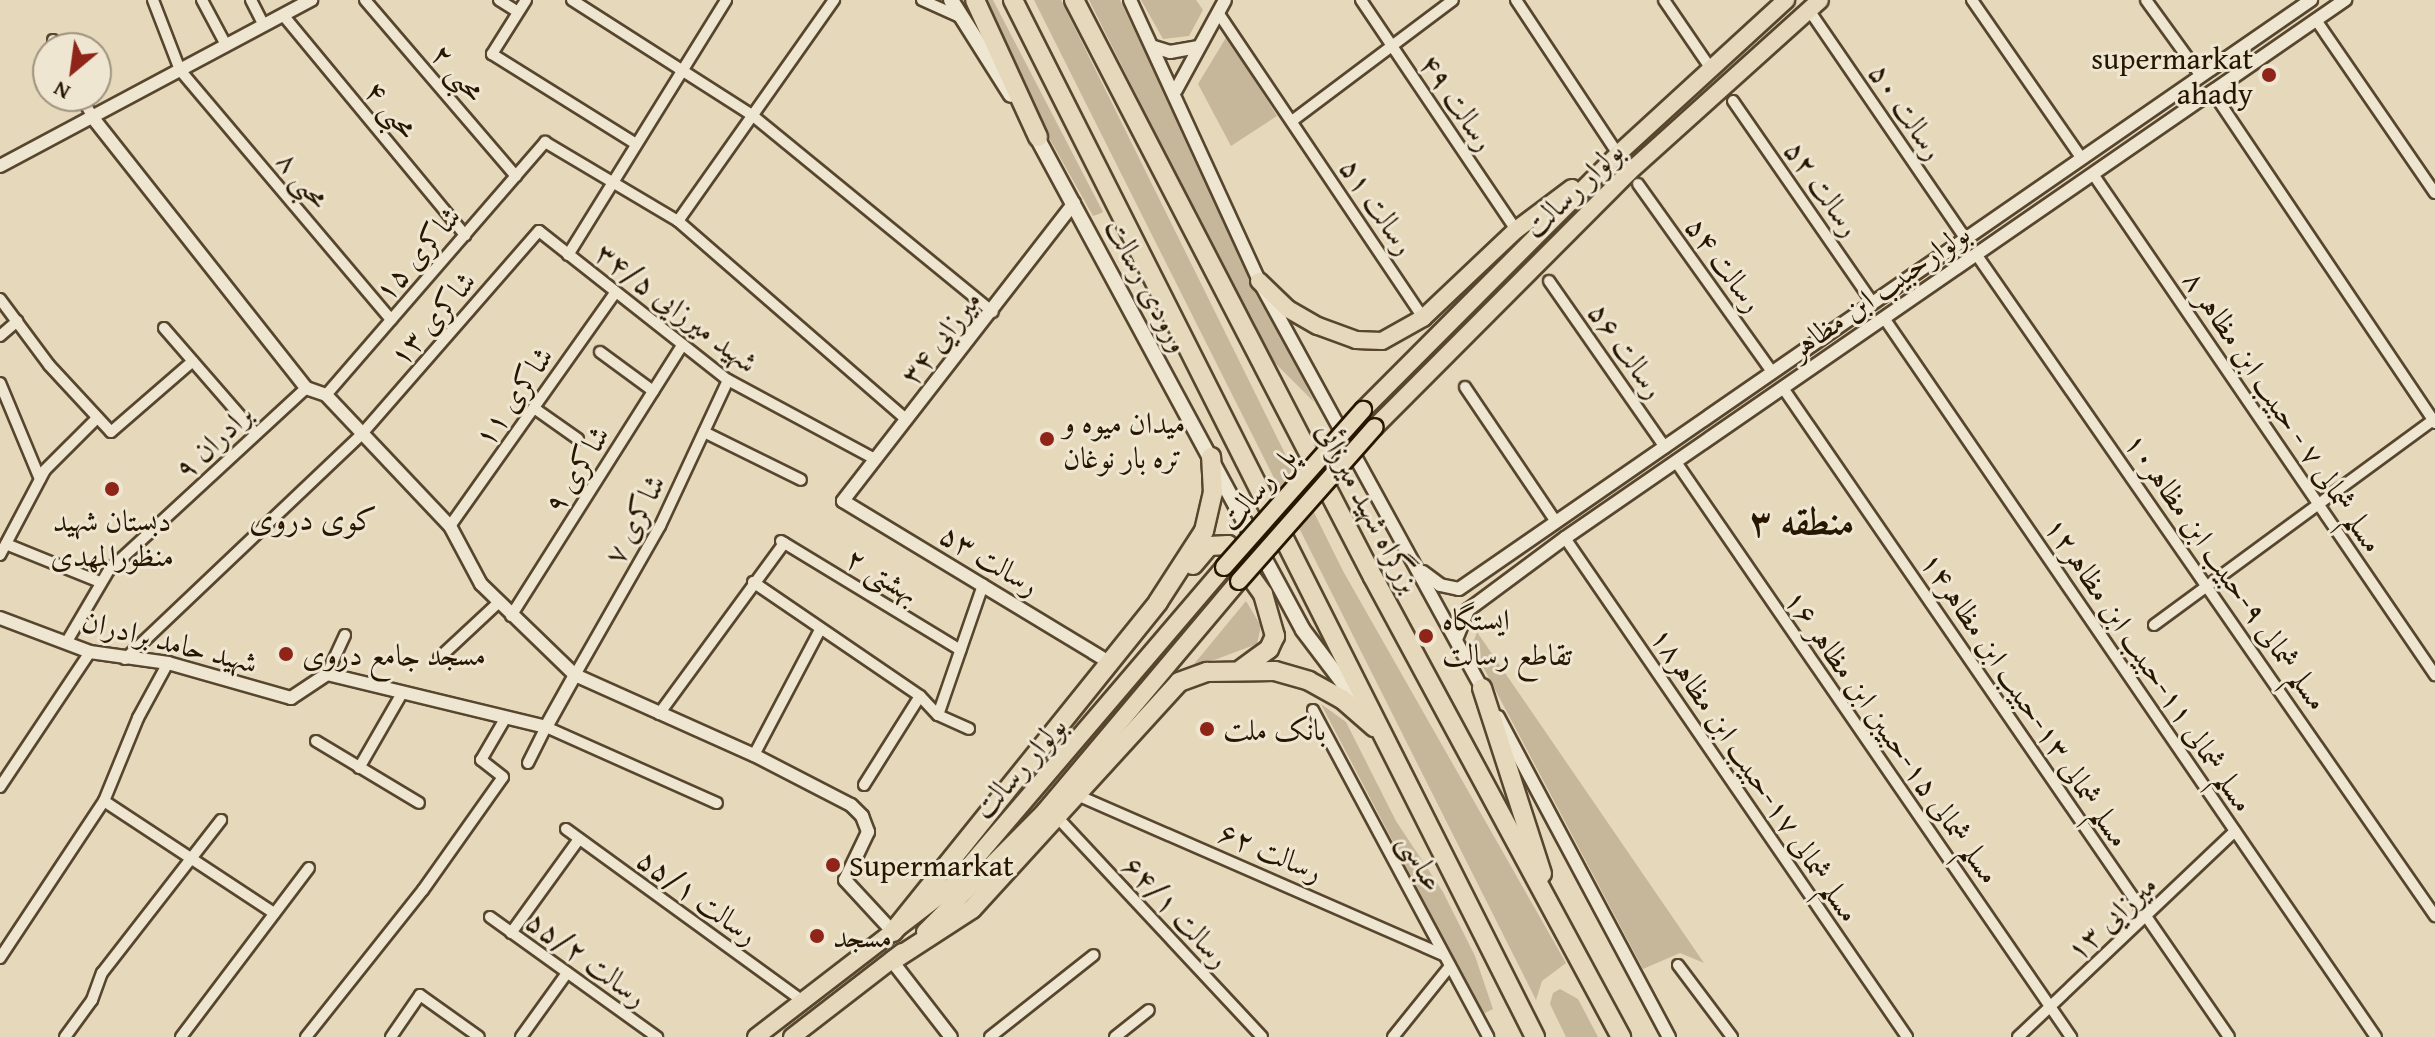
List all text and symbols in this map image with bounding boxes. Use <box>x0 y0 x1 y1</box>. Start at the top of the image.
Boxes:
north arrow <box>32 32 112 112</box>
street label: محبی ۲ <box>424 36 494 108</box>
place label: supermarkat ahady <box>2091 40 2253 110</box>
street label: رسالت ۴۹ <box>1413 47 1503 157</box>
street label: رسالت ۵۰ <box>1862 56 1952 166</box>
marker: supermarkat ahady <box>2260 66 2278 84</box>
street label: محبی ۴ <box>358 73 426 145</box>
text: N <box>47 74 76 109</box>
street label: بولوار رسالت <box>1516 133 1630 245</box>
street label: رسالت ۵۲ <box>1777 133 1869 243</box>
street label: محبی ۸ <box>270 143 338 215</box>
street label: رسالت ۵۱ <box>1333 151 1423 261</box>
street label: شاکری ۱۵ <box>366 198 468 308</box>
street label: رسالت ۵۴ <box>1678 209 1772 319</box>
street label: ورودی رسالت <box>1098 212 1198 358</box>
street label: بولوارحبیب ابن مظاهر <box>1782 214 1976 366</box>
street label: شهید میرزایی ۳۴/۵ <box>589 234 765 380</box>
street label: شاکری ۱۳ <box>381 263 483 373</box>
street label: مسلم شمالی ۷ - حبیب ابن مظاهر ۸ <box>2176 263 2392 559</box>
street label: میرزایی ۳۴ <box>892 282 988 392</box>
street label: رسالت ۵۶ <box>1581 295 1673 405</box>
street label: شاکری ۱۱ <box>466 339 560 453</box>
street label: برادران ۹ <box>166 396 260 486</box>
place label: میدان میوه و تره بار نوغان <box>1063 404 1185 474</box>
street label: بزرگراه شهید میرزائی <box>1309 416 1429 598</box>
street label: شاکری ۹ <box>535 419 617 519</box>
street label: مسلم شمالی ۹-حبیب ابن مظاهر۱۰ <box>2117 425 2337 717</box>
marker: میدان میوه و تره بار نوغان <box>1038 430 1056 448</box>
street label: پل رسالت <box>1211 439 1303 537</box>
street label: شاکری ۷ <box>596 468 672 570</box>
marker: دبستان شهید منظورالمهدی <box>103 480 121 498</box>
district label: منطقه ۳ <box>1750 498 1854 544</box>
district label: کوی دروی <box>249 500 377 538</box>
place label: دبستان شهید منظورالمهدی <box>50 502 174 572</box>
street label: مسلم شمالی ۱۱-حبیب ابن مظاهر۱۲ <box>2038 510 2262 818</box>
street label: رسالت ۵۳ <box>934 515 1046 603</box>
street label: بهشتی ۲ <box>840 539 926 611</box>
street label: مسلم شمالی ۱۳-حبیب ابن مظاهر۱۴ <box>1914 545 2138 853</box>
street label: مسلم شمالی ۱۵-حبیبن ابن مظاهر ۱۶ <box>1778 582 2008 890</box>
place label: ایستگاه تقاطع رسالت <box>1442 601 1572 672</box>
street label: شهید حامد برادران <box>79 602 261 680</box>
street label: مسلم شمالی ۱۷-حبیب ابن مظاهر۱۸ <box>1644 620 1868 928</box>
marker: ایستگاه تقاطع رسالت <box>1417 627 1435 645</box>
place label: مسجد جامع دروی <box>302 636 486 672</box>
marker: مسجد جامع دروی <box>277 645 295 663</box>
street label: بولوار رسالت <box>965 708 1073 826</box>
place label: بانک ملت <box>1223 711 1326 747</box>
marker: بانک ملت <box>1198 720 1216 738</box>
street label: رسالت ۶۲ <box>1214 813 1328 889</box>
street label: عباسی <box>1392 827 1452 897</box>
street label: رسالت ۵۵/۱ <box>630 840 766 952</box>
place label: Supermarkat <box>849 847 1014 883</box>
street label: رسالت ۶۴/۱ <box>1116 847 1238 975</box>
marker: Supermarkat <box>824 856 842 874</box>
street label: میرزایی ۱۳ <box>2058 866 2164 968</box>
street label: رسالت ۵۵/۲ <box>519 902 655 1014</box>
place label: مسجد <box>833 918 892 954</box>
marker: مسجد <box>808 927 826 945</box>

